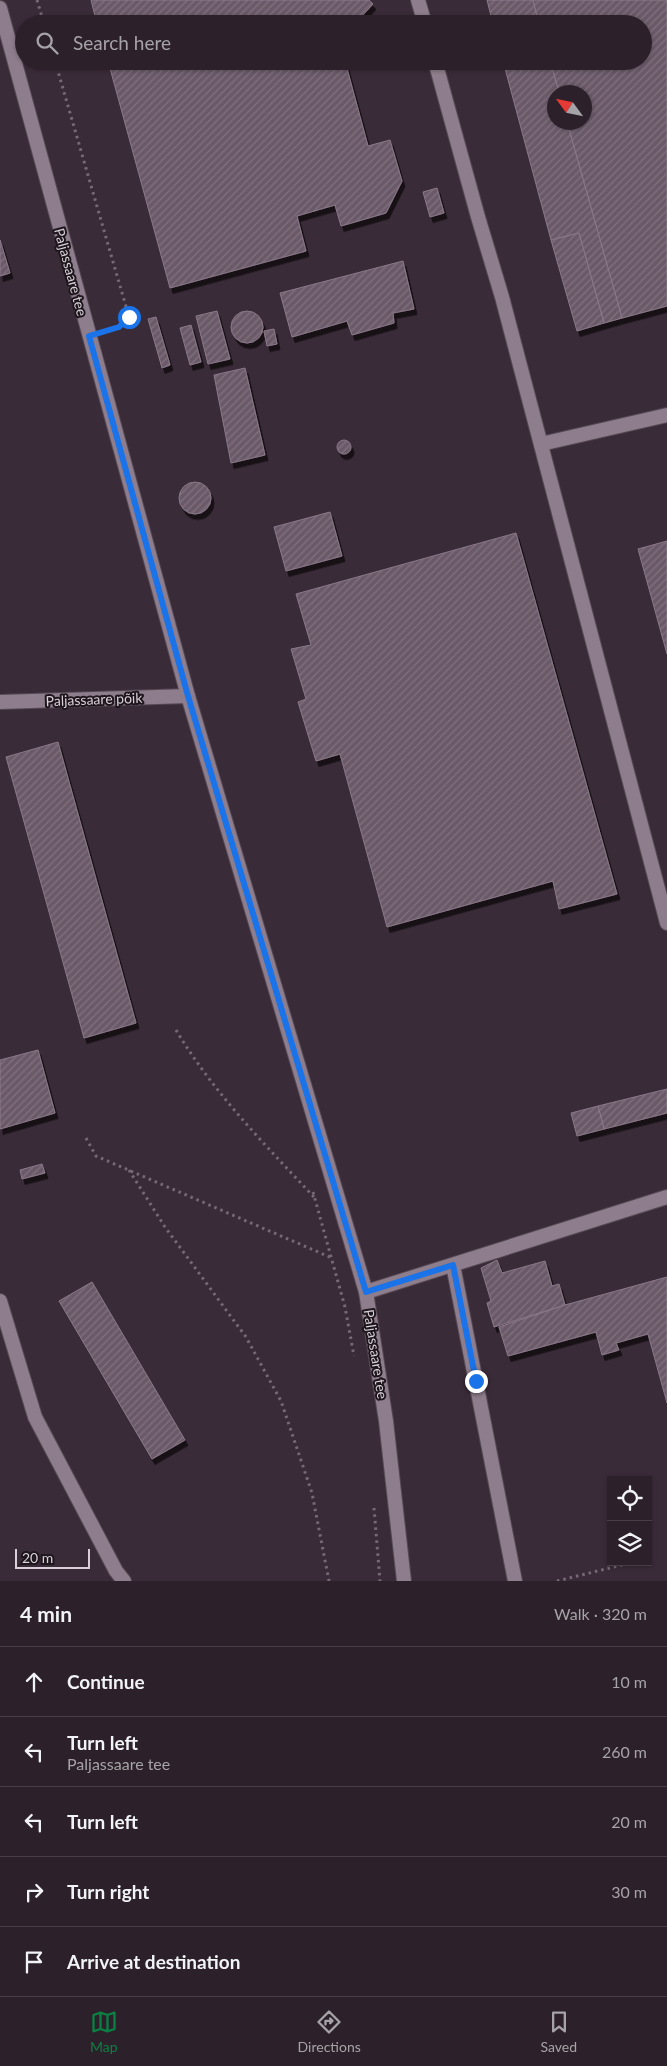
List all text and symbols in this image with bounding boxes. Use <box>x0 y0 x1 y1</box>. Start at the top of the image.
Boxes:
search box <box>15 15 652 70</box>
icon: search <box>33 29 61 57</box>
text: Search here <box>73 31 171 54</box>
north arrow <box>547 85 592 130</box>
street label: Paljassaare tee <box>51 226 91 318</box>
route start <box>118 306 141 329</box>
street label: Paljassaare põik <box>45 689 144 709</box>
street label: Paljassaare tee <box>361 1308 391 1400</box>
route end <box>465 1370 488 1393</box>
map controls <box>607 1476 652 1566</box>
button: locate <box>607 1476 652 1521</box>
button: layers <box>607 1521 652 1566</box>
scale bar <box>15 1546 90 1569</box>
text: 20 m <box>22 1549 53 1566</box>
text: 4 min <box>20 1601 72 1626</box>
text: Walk · 320 m <box>554 1604 647 1623</box>
icon: ahead <box>20 1668 48 1696</box>
text: Continue <box>67 1670 145 1693</box>
text: 10 m <box>611 1672 647 1691</box>
text: Turn left <box>67 1731 138 1754</box>
icon: left <box>20 1738 48 1766</box>
text: 260 m <box>602 1742 647 1761</box>
text: Paljassaare tee <box>67 1754 170 1773</box>
icon: left <box>20 1808 48 1836</box>
text: Turn left <box>67 1810 138 1833</box>
text: 20 m <box>611 1812 647 1831</box>
icon: right <box>20 1878 48 1906</box>
text: Turn right <box>67 1880 149 1903</box>
text: 30 m <box>611 1882 647 1901</box>
icon: arrive <box>20 1948 48 1976</box>
text: Arrive at destination <box>67 1950 240 1973</box>
tab: Map <box>90 2008 118 2055</box>
tab: Directions <box>298 2008 361 2055</box>
tab: Saved <box>541 2008 577 2055</box>

